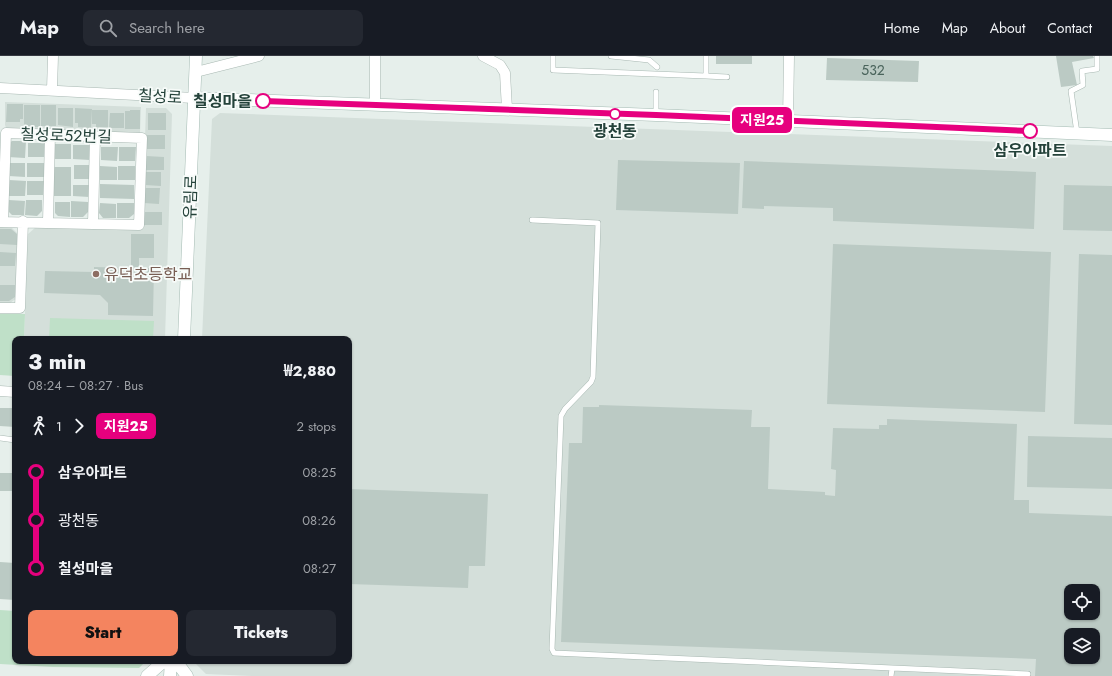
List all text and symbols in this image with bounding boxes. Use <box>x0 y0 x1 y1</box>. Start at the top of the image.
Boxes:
search box <box>83 10 363 46</box>
text: Map <box>20 14 59 41</box>
icon: search <box>97 17 119 39</box>
text: Search here <box>129 17 205 39</box>
text: Home <box>884 18 920 38</box>
text: Map <box>942 18 968 38</box>
text: About <box>990 18 1025 38</box>
text: Contact <box>1047 18 1092 38</box>
house number: 532 <box>861 60 885 80</box>
street label: 칠성로 <box>137 84 183 109</box>
place label: 칠성마을 <box>193 90 252 113</box>
marker: 칠성마을 <box>255 93 271 109</box>
line badge: 지원25 <box>734 107 790 133</box>
marker: 광천동 <box>609 108 621 120</box>
text: 지원25 <box>740 110 784 130</box>
place label: 광천동 <box>593 120 637 143</box>
street label: 칠성로52번길 <box>20 122 112 149</box>
marker: 삼우아파트 <box>1022 123 1038 139</box>
place label: 삼우아파트 <box>993 139 1067 162</box>
street label: 유림로 <box>178 174 203 219</box>
place label: 유덕초등학교 <box>104 263 192 286</box>
marker: 유덕초등학교 <box>91 269 101 279</box>
text: 3 min <box>28 345 86 377</box>
text: ₩2,880 <box>284 360 336 382</box>
text: 08:24 – 08:27 · Bus <box>28 376 143 395</box>
icon: walk <box>28 415 50 437</box>
icon: forward <box>68 415 90 437</box>
text: 지원25 <box>104 416 148 436</box>
text: 1 <box>56 417 62 436</box>
text: 2 stops <box>297 417 336 436</box>
text: 삼우아파트 <box>58 462 127 484</box>
text: 08:25 <box>302 463 336 482</box>
text: 광천동 <box>58 510 99 532</box>
text: 08:26 <box>302 511 336 530</box>
text: 칠성마을 <box>58 558 113 580</box>
text: 08:27 <box>303 559 336 578</box>
map controls <box>1064 584 1100 664</box>
button: locate <box>1064 584 1100 620</box>
button: Start <box>28 610 178 656</box>
button: Tickets <box>186 610 336 656</box>
button: layers <box>1064 628 1100 664</box>

